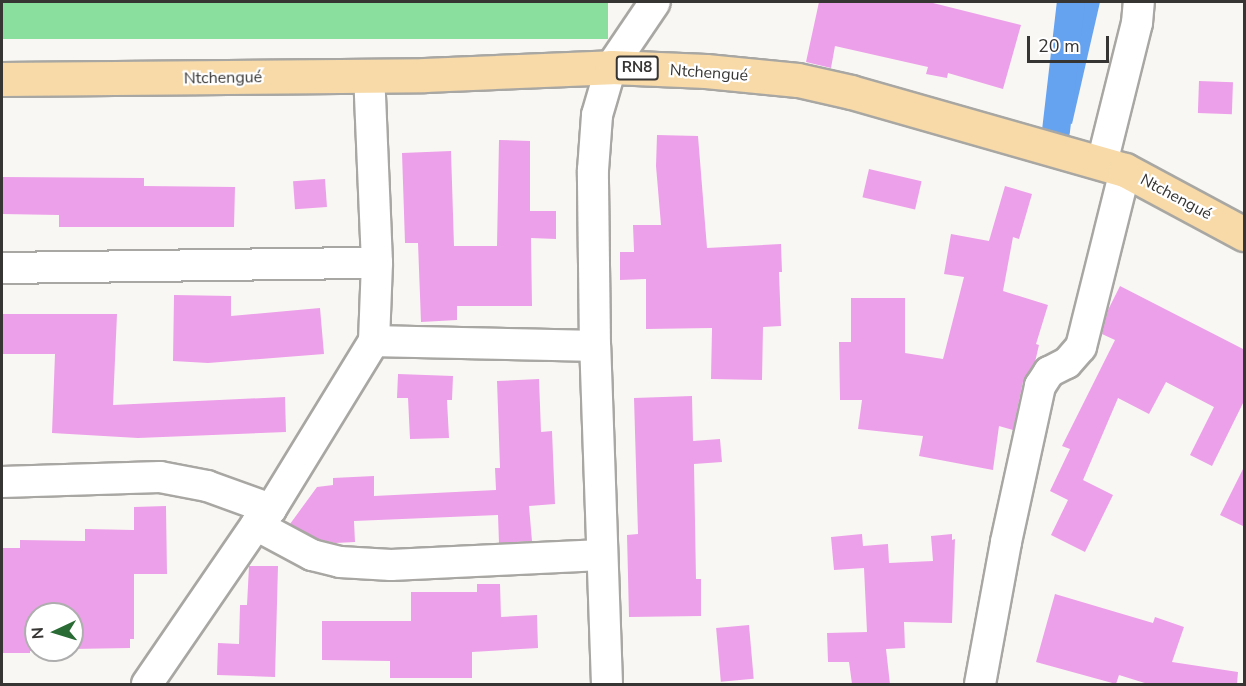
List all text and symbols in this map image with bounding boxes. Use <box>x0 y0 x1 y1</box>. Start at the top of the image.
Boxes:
scale bar <box>1030 24 1112 62</box>
text: 20 m <box>1038 34 1080 58</box>
road number: RN8 <box>614 56 660 80</box>
street label: Ntchengué <box>669 61 749 85</box>
street label: Ntchengué <box>184 68 262 88</box>
street label: Ntchengué <box>1137 170 1215 224</box>
north arrow <box>24 602 84 662</box>
text: N <box>27 626 49 640</box>

